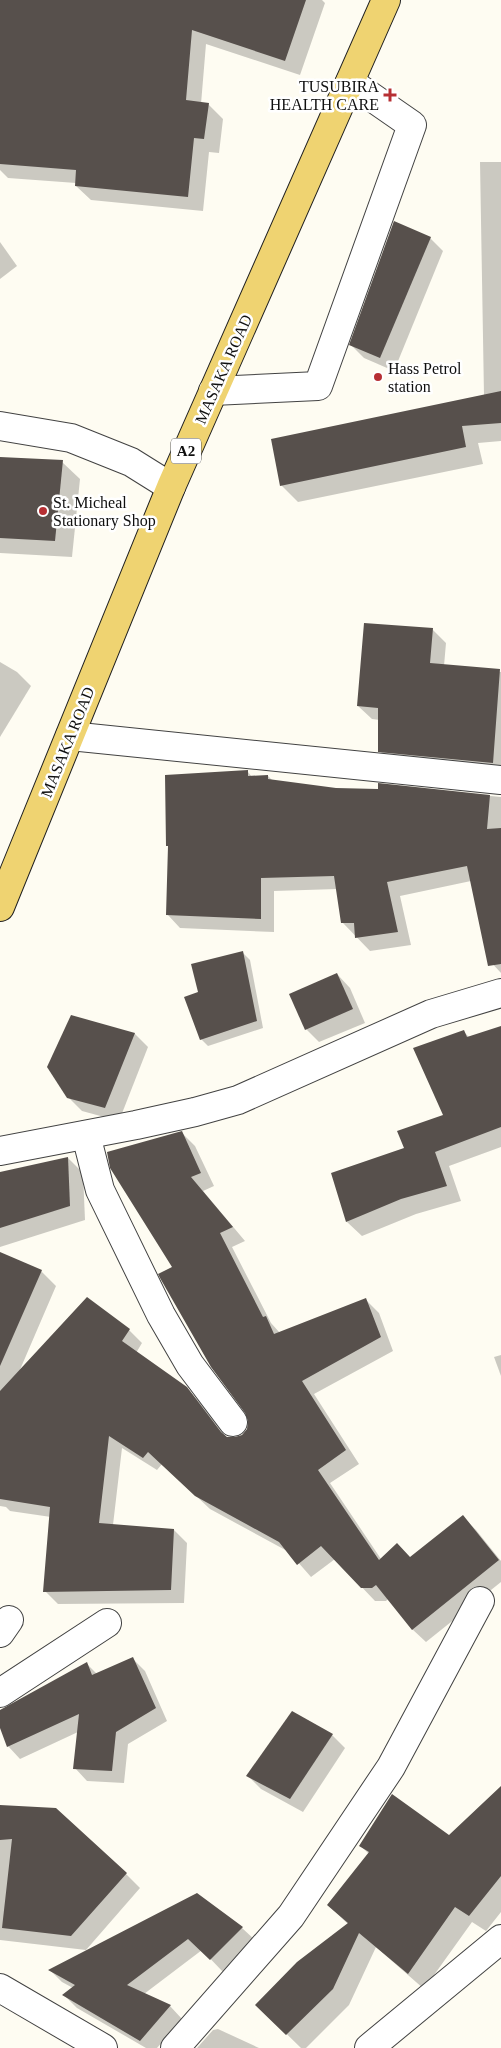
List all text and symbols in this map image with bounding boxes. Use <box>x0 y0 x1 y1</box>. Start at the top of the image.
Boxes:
place label: TUSUBIRA HEALTH CARE <box>270 78 379 113</box>
marker: TUSUBIRA HEALTH CARE <box>383 88 397 102</box>
street label: MASAKA ROAD <box>192 312 255 426</box>
place label: Hass Petrol station <box>388 360 462 395</box>
marker: Hass Petrol station <box>372 371 384 383</box>
road number: A2 <box>171 438 201 464</box>
place label: St. Micheal Stationary Shop <box>53 494 156 530</box>
marker: St. Micheal Stationary Shop <box>37 505 49 517</box>
street label: MASAKA ROAD <box>38 684 97 800</box>

